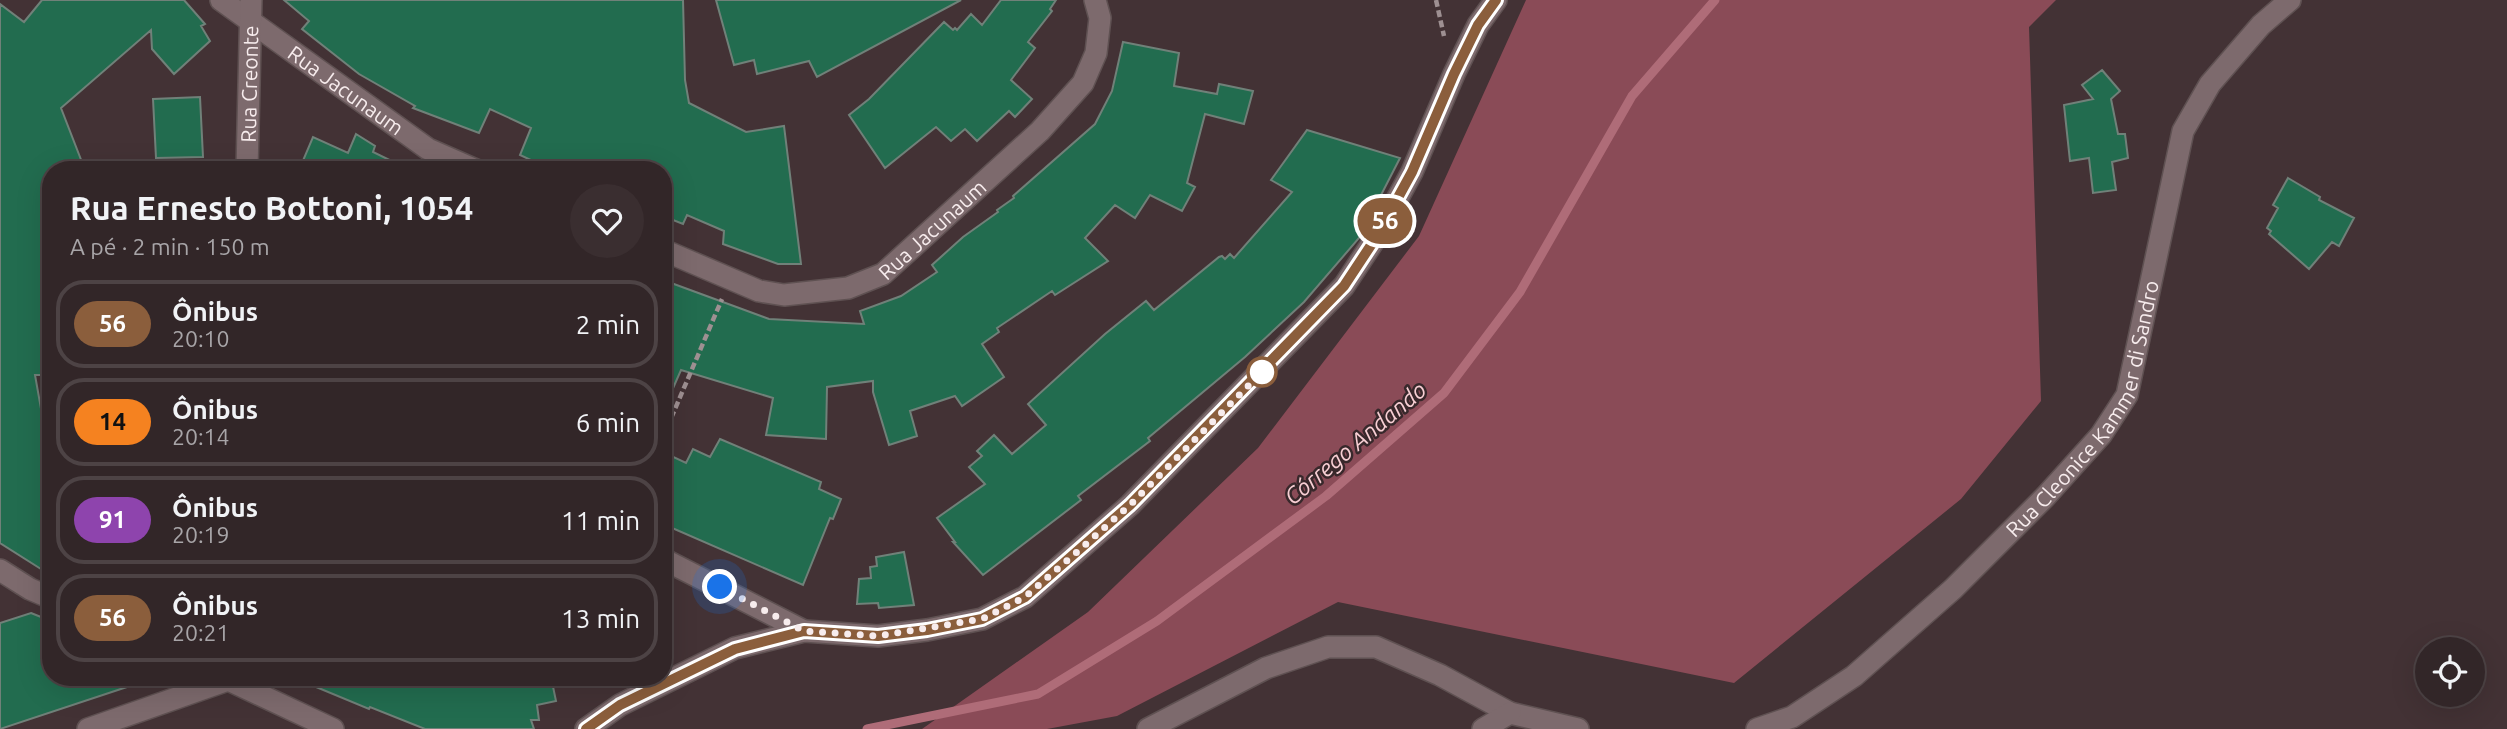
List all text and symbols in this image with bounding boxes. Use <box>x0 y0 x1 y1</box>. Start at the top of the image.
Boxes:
street label: Rua Creonte <box>236 25 262 143</box>
street label: Rua Jacunaum <box>284 40 408 140</box>
street label: Rua Jacunaum <box>873 175 991 284</box>
button: heart <box>570 184 644 258</box>
text: Rua Ernesto Bottoni, 1054 <box>70 189 473 226</box>
line badge: 56 <box>1354 198 1416 244</box>
text: 56 <box>1371 207 1399 234</box>
text: A pé · 2 min · 150 m <box>70 234 270 259</box>
street label: Rua Cleonice Kammer di Sandro <box>2001 278 2163 541</box>
text: Ônibus <box>172 297 258 326</box>
text: 56 <box>99 310 126 337</box>
text: 2 min <box>576 310 640 339</box>
text: 20:10 <box>172 326 230 351</box>
unlabelled marker <box>1247 357 1277 387</box>
water label: Córrego Andando <box>1279 377 1431 509</box>
text: Ônibus <box>172 395 258 424</box>
text: 14 <box>99 408 126 435</box>
text: 6 min <box>576 408 640 437</box>
text: 20:14 <box>172 424 230 449</box>
text: Ônibus <box>172 493 258 522</box>
text: 91 <box>99 506 126 533</box>
text: 11 min <box>561 506 640 535</box>
text: 20:19 <box>172 522 230 547</box>
your location <box>702 569 737 604</box>
text: Ônibus <box>172 591 258 620</box>
text: 56 <box>99 604 126 631</box>
text: 13 min <box>561 604 640 633</box>
text: 20:21 <box>172 620 230 645</box>
map controls <box>2415 637 2485 707</box>
button: locate <box>2415 637 2485 707</box>

